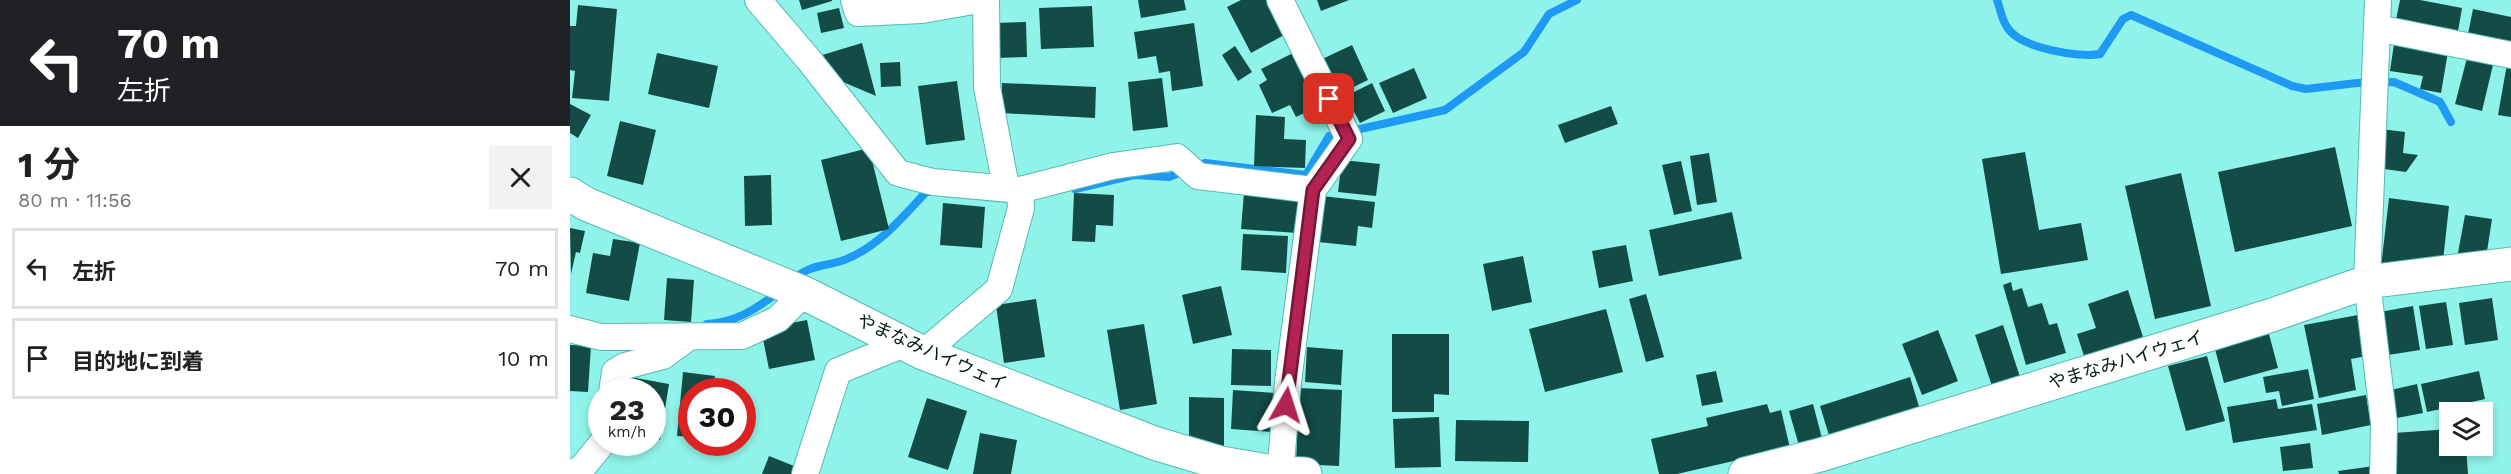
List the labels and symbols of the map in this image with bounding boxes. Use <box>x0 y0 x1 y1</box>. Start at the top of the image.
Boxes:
pin <box>1303 73 1354 124</box>
street label: やまなみハイウェイ <box>854 309 1010 394</box>
street label: やまなみハイウェイ <box>2045 326 2206 393</box>
position arrow <box>1254 373 1318 437</box>
speed limit sign: 30 <box>678 378 756 456</box>

